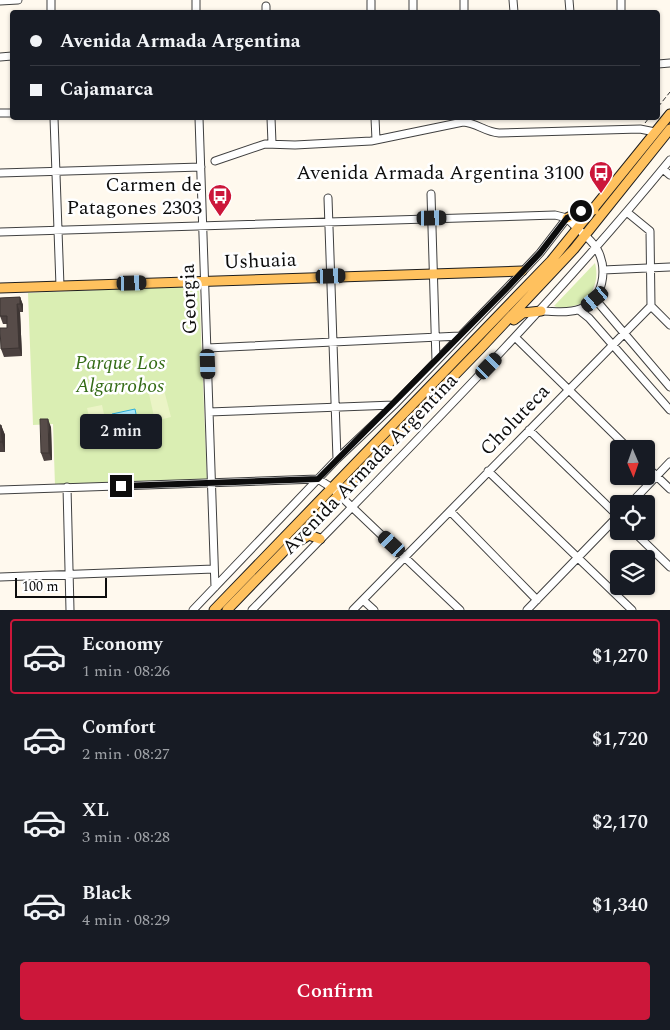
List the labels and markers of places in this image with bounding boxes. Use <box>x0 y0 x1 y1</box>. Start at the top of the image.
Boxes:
place label: Avenida Armada Argentina 3100 <box>296 158 584 188</box>
bus stop icon: Avenida Armada Argentina 3100 <box>588 160 614 194</box>
place label: Carmen de Patagones 2303 <box>67 170 202 223</box>
bus stop icon: Carmen de Patagones 2303 <box>207 183 233 217</box>

